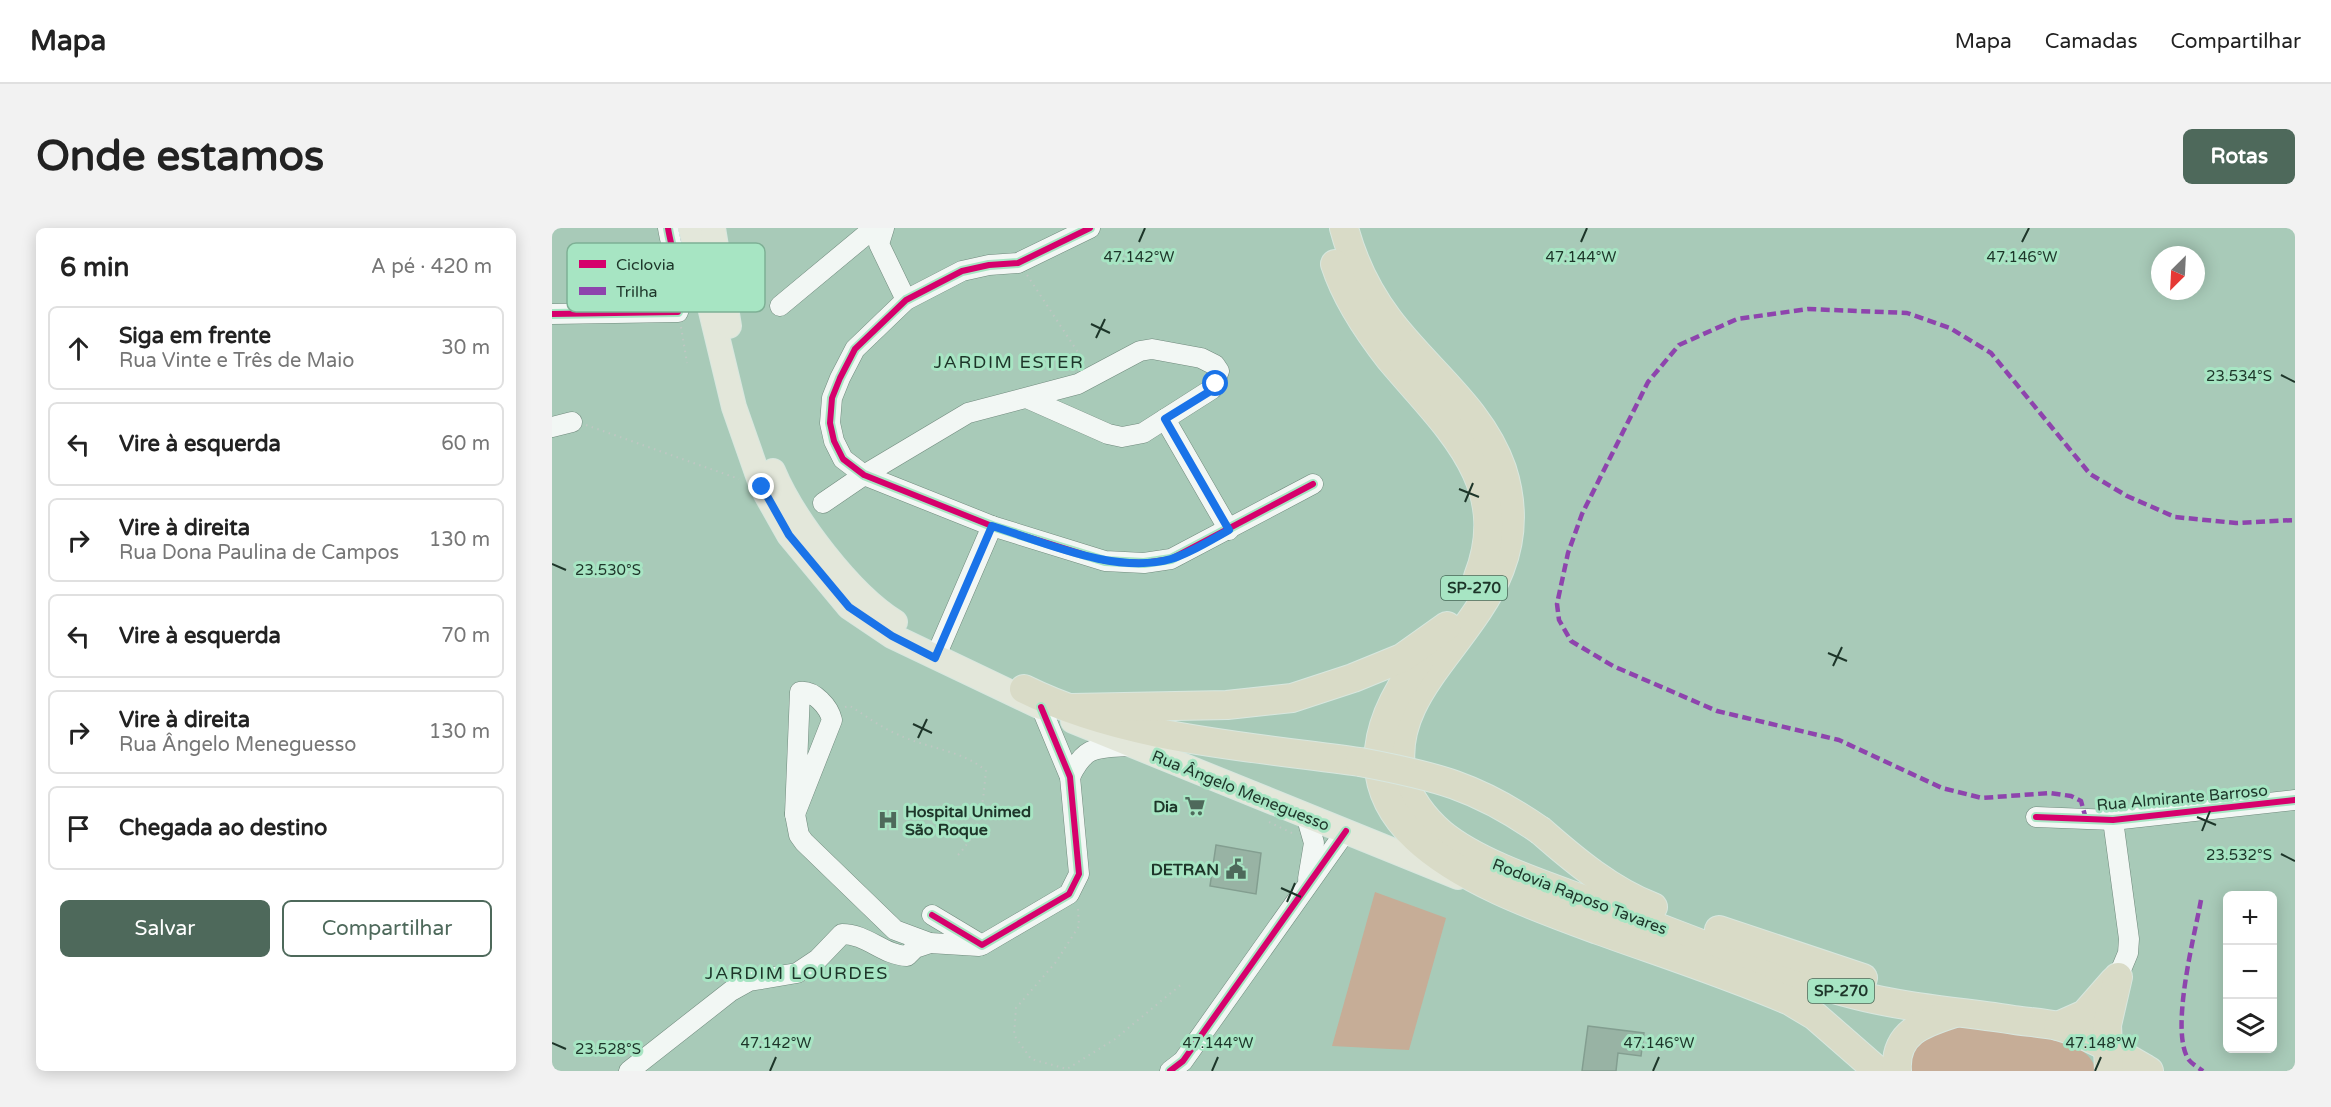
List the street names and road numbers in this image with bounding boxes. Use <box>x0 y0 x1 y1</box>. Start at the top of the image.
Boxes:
road number: SP-270 <box>1441 576 1507 600</box>
street label: Rua Ângelo Meneguesso <box>1149 746 1332 836</box>
street label: Rua Almirante Barroso <box>2096 781 2269 815</box>
street label: Rodovia Raposo Tavares <box>1489 854 1670 940</box>
road number: SP-270 <box>1808 979 1874 1003</box>

